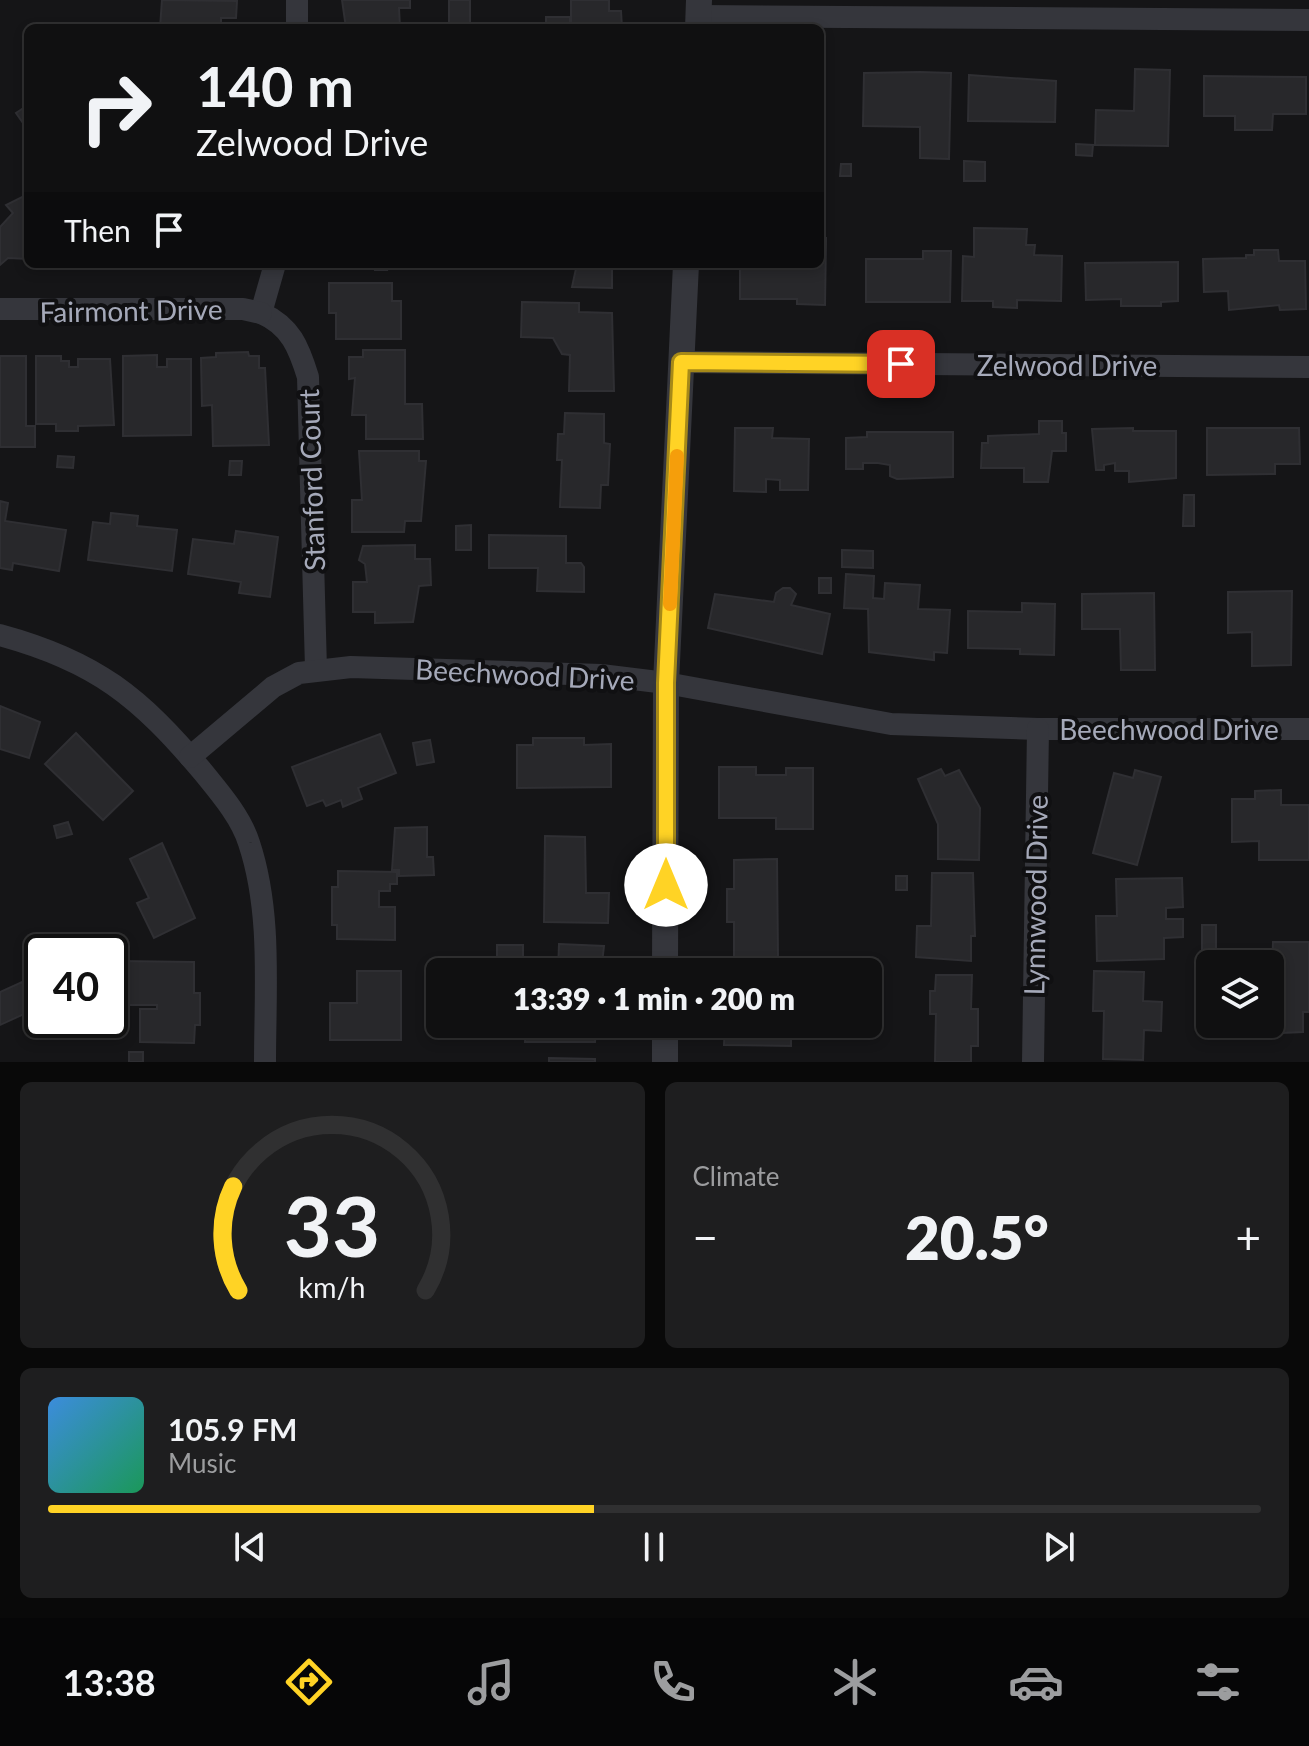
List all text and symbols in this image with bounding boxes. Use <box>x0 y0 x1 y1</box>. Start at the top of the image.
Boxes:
text: 140 m <box>196 52 354 119</box>
icon: right <box>64 56 168 160</box>
text: Zelwood Drive <box>196 120 428 164</box>
icon: arrive <box>147 208 191 252</box>
text: Then <box>64 212 131 248</box>
street label: Fairmont Drive <box>39 291 223 329</box>
pin <box>867 330 935 398</box>
icon: arrive <box>879 342 923 386</box>
street label: Zelwood Drive <box>977 348 1157 382</box>
street label: Stanford Court <box>291 389 331 571</box>
street label: Beechwood Drive <box>414 651 636 697</box>
street label: Beechwood Drive <box>1059 712 1279 746</box>
street label: Lynnwood Drive <box>1016 794 1054 996</box>
position arrow <box>624 843 708 927</box>
speed limit sign: 40 <box>24 934 128 1038</box>
map controls <box>1196 950 1284 1038</box>
button: layers <box>1196 950 1284 1038</box>
text: 13:39 · 1 min · 200 m <box>513 980 795 1016</box>
text: Climate <box>693 1160 779 1192</box>
text: 33 <box>284 1175 381 1275</box>
text: 20.5° <box>905 1201 1049 1273</box>
text: − <box>693 1211 718 1263</box>
text: + <box>1235 1211 1261 1263</box>
text: km/h <box>299 1270 366 1304</box>
text: 105.9 FM <box>168 1411 297 1447</box>
text: Music <box>168 1447 236 1479</box>
icon: previous <box>228 1525 272 1569</box>
icon: pause <box>632 1525 676 1569</box>
icon: next <box>1037 1525 1081 1569</box>
icon: directions <box>281 1654 337 1710</box>
icon: music <box>463 1654 519 1710</box>
icon: phone <box>645 1654 701 1710</box>
icon: climate <box>827 1654 883 1710</box>
icon: car <box>1008 1654 1064 1710</box>
icon: filters <box>1190 1654 1246 1710</box>
text: 13:38 <box>63 1660 156 1704</box>

